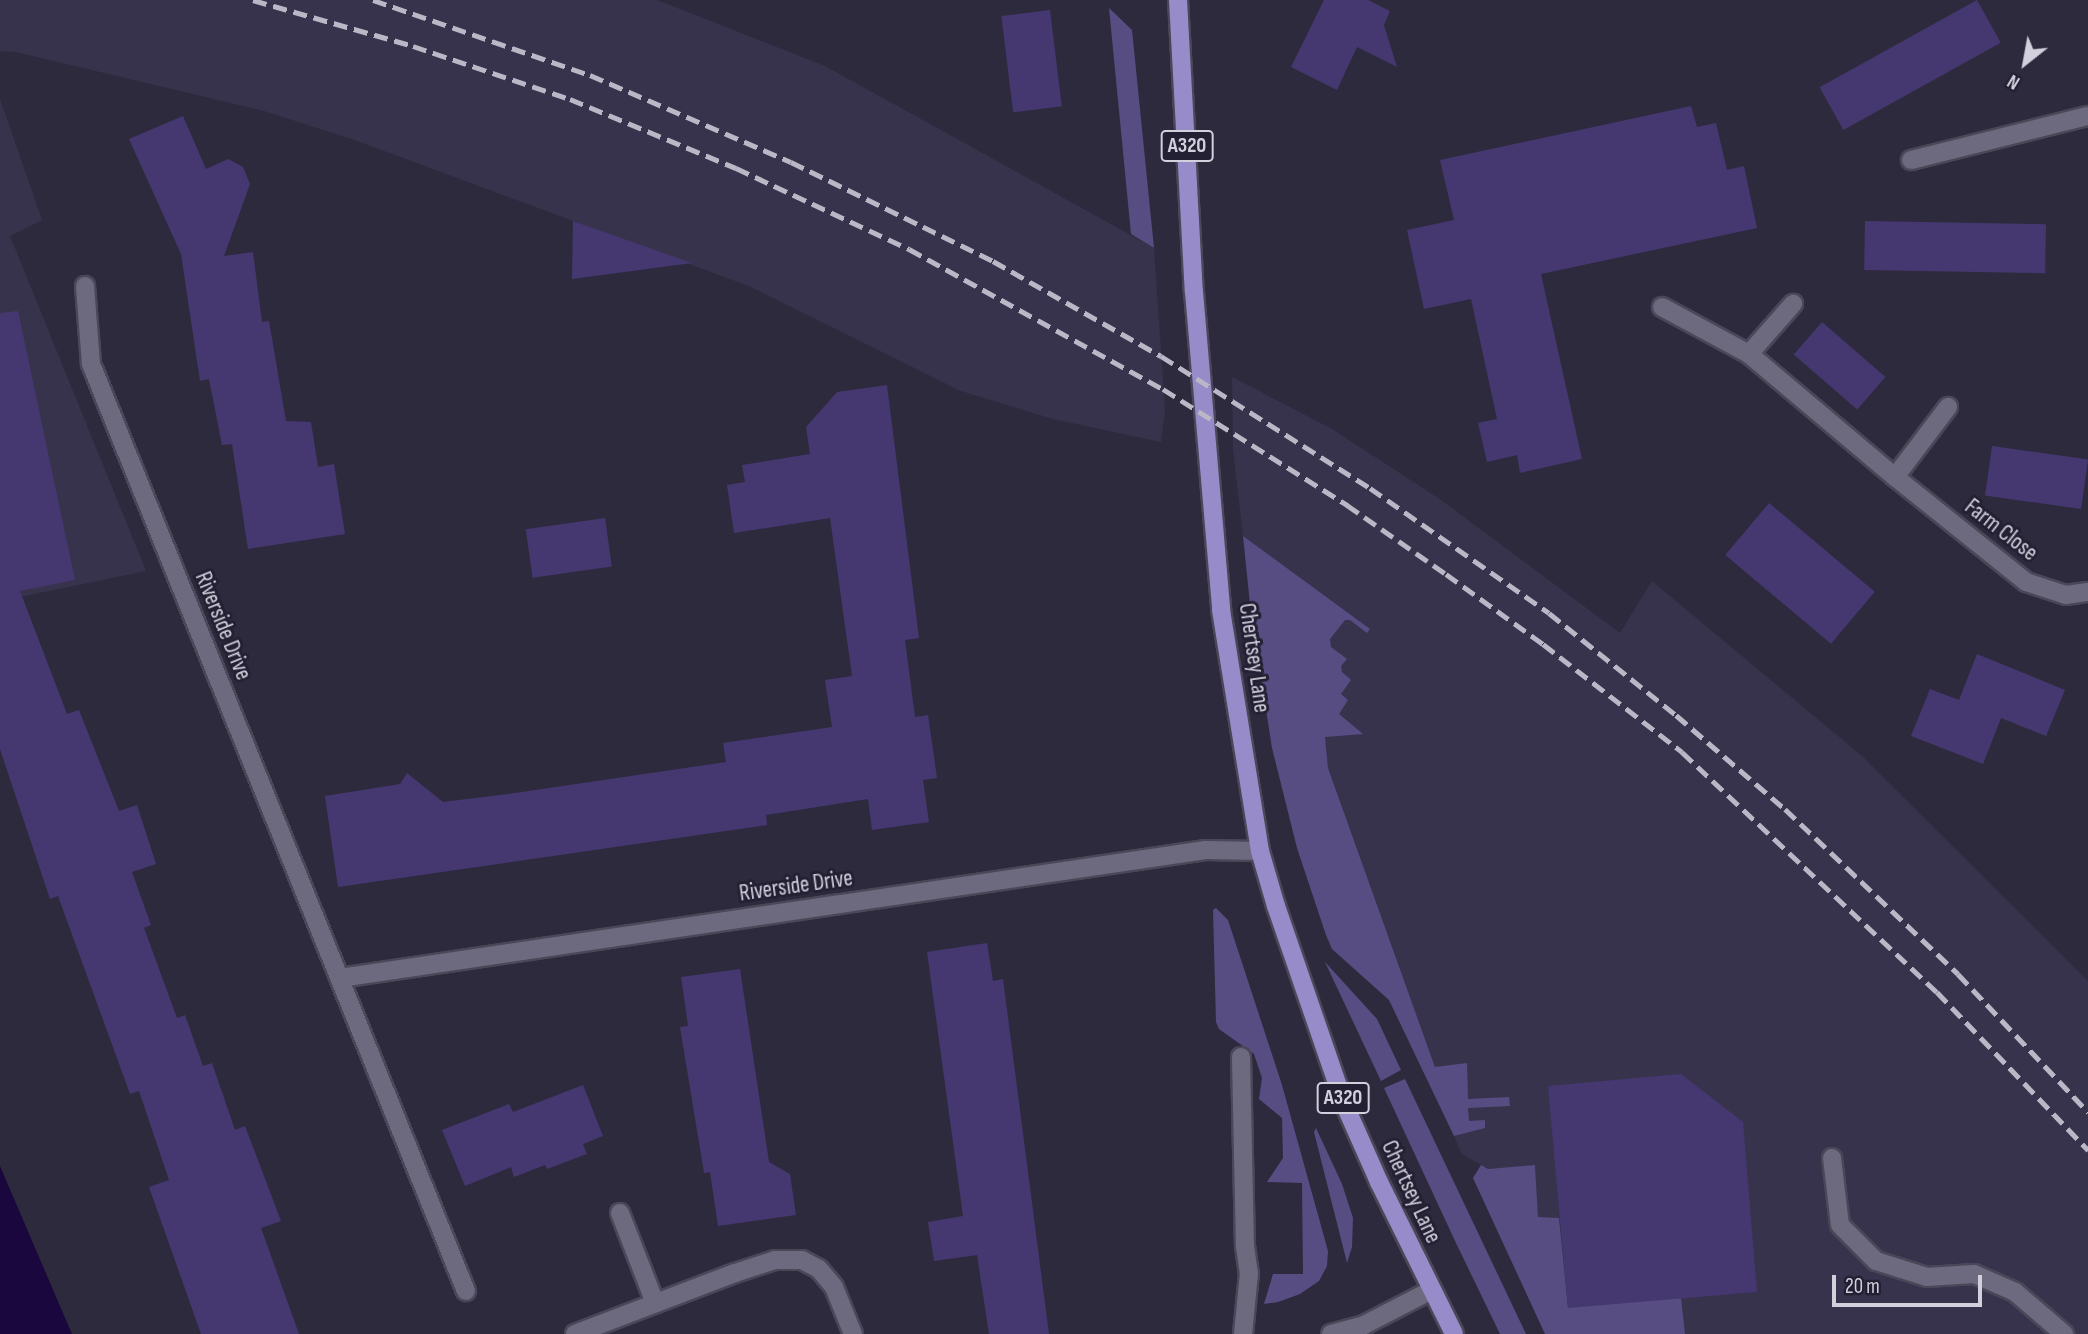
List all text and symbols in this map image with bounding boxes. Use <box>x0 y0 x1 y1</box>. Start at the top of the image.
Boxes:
north arrow <box>1990 28 2060 98</box>
text: N <box>2004 69 2024 94</box>
road number: A320 <box>1159 128 1215 164</box>
street label: Farm Close <box>1959 493 2043 567</box>
street label: Riverside Drive <box>189 568 257 684</box>
street label: Chertsey Lane <box>1233 601 1275 715</box>
street label: Riverside Drive <box>737 864 855 908</box>
road number: A320 <box>1315 1080 1371 1116</box>
street label: Chertsey Lane <box>1375 1136 1447 1248</box>
scale bar <box>1836 1260 1986 1304</box>
text: 20 m <box>1845 1274 1880 1299</box>

